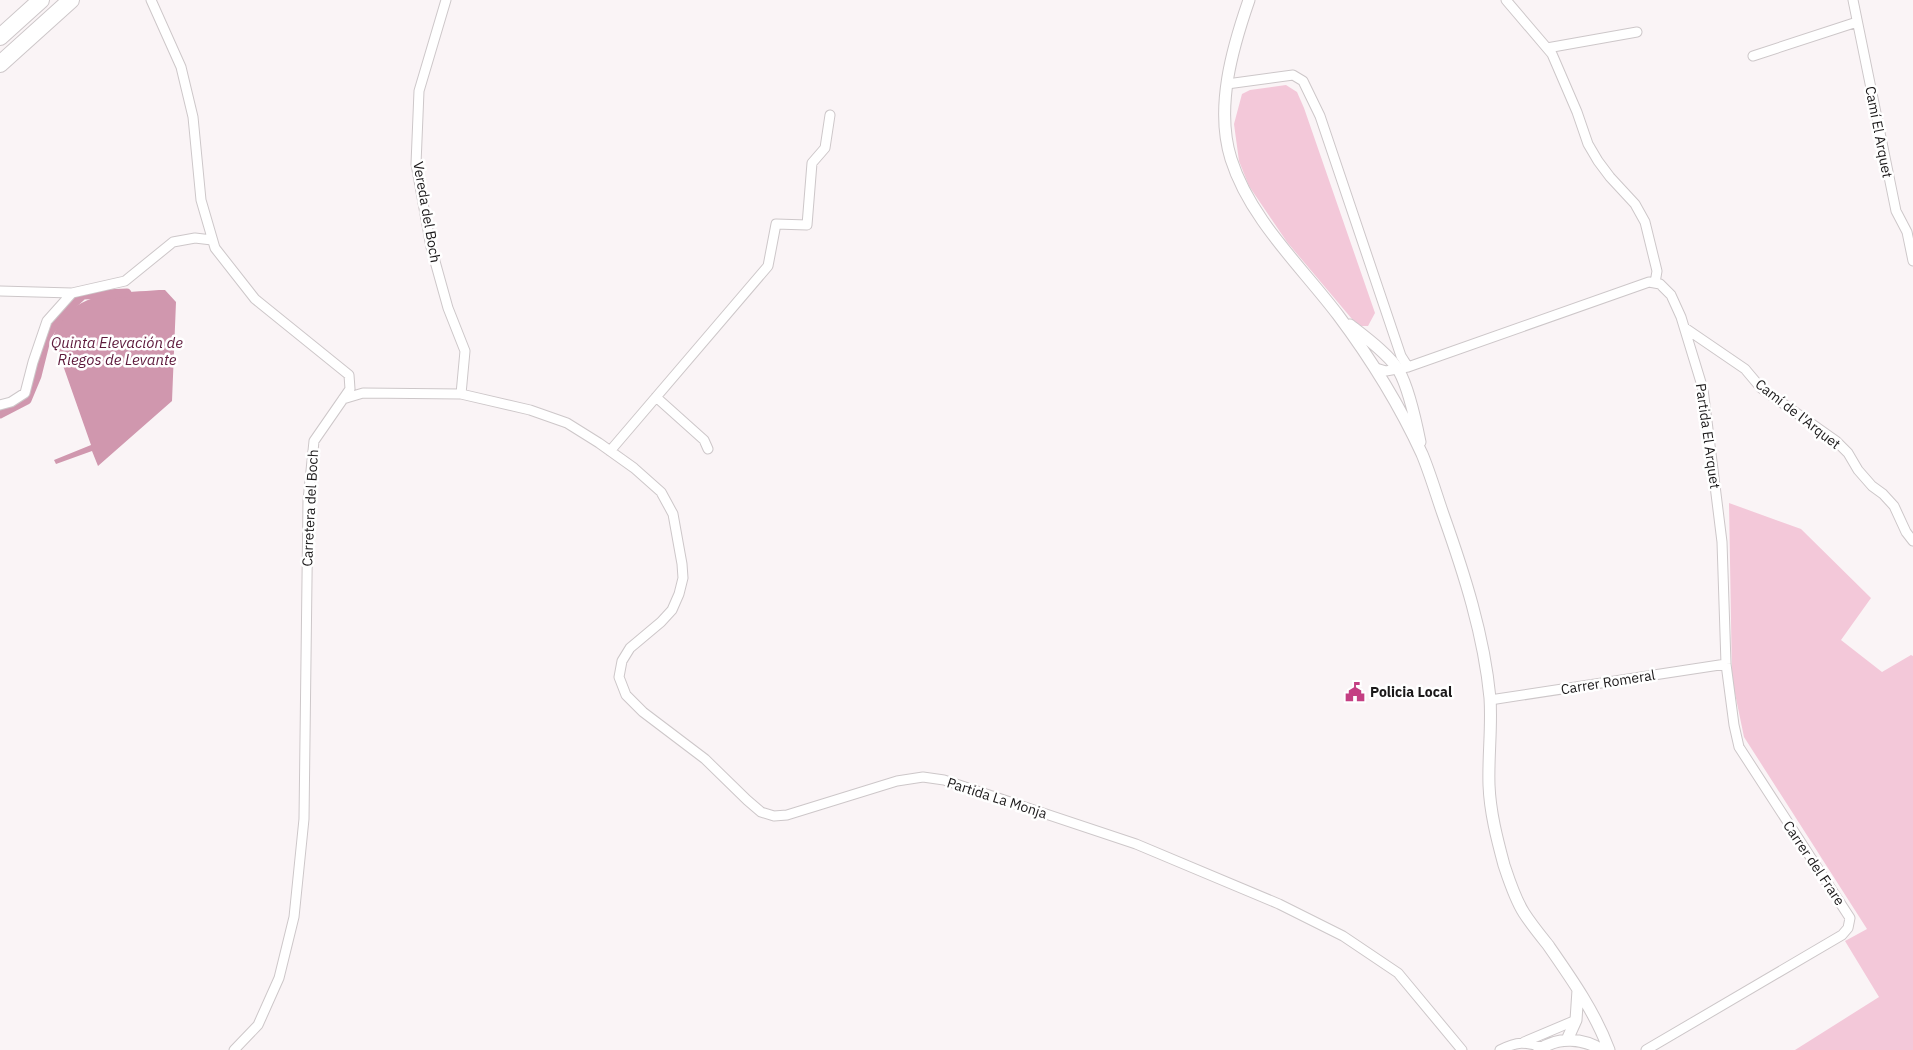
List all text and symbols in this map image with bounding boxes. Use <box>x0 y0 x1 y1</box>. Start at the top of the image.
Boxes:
street label: Camí El Arquet <box>1861 85 1897 180</box>
street label: Vereda del Boch <box>409 160 445 264</box>
water label: Quinta Elevación de Riegos de Levante <box>51 333 183 369</box>
street label: Camí de l'Arquet <box>1752 375 1844 453</box>
street label: Partida El Arquet <box>1692 382 1724 490</box>
street label: Carretera del Boch <box>298 449 322 567</box>
street label: Carrer Romeral <box>1559 666 1657 698</box>
public building icon: Policia Local <box>1344 681 1366 703</box>
place label: Policia Local <box>1370 683 1452 701</box>
street label: Partida La Monja <box>945 773 1050 823</box>
street label: Carrer del Frare <box>1779 817 1849 909</box>

